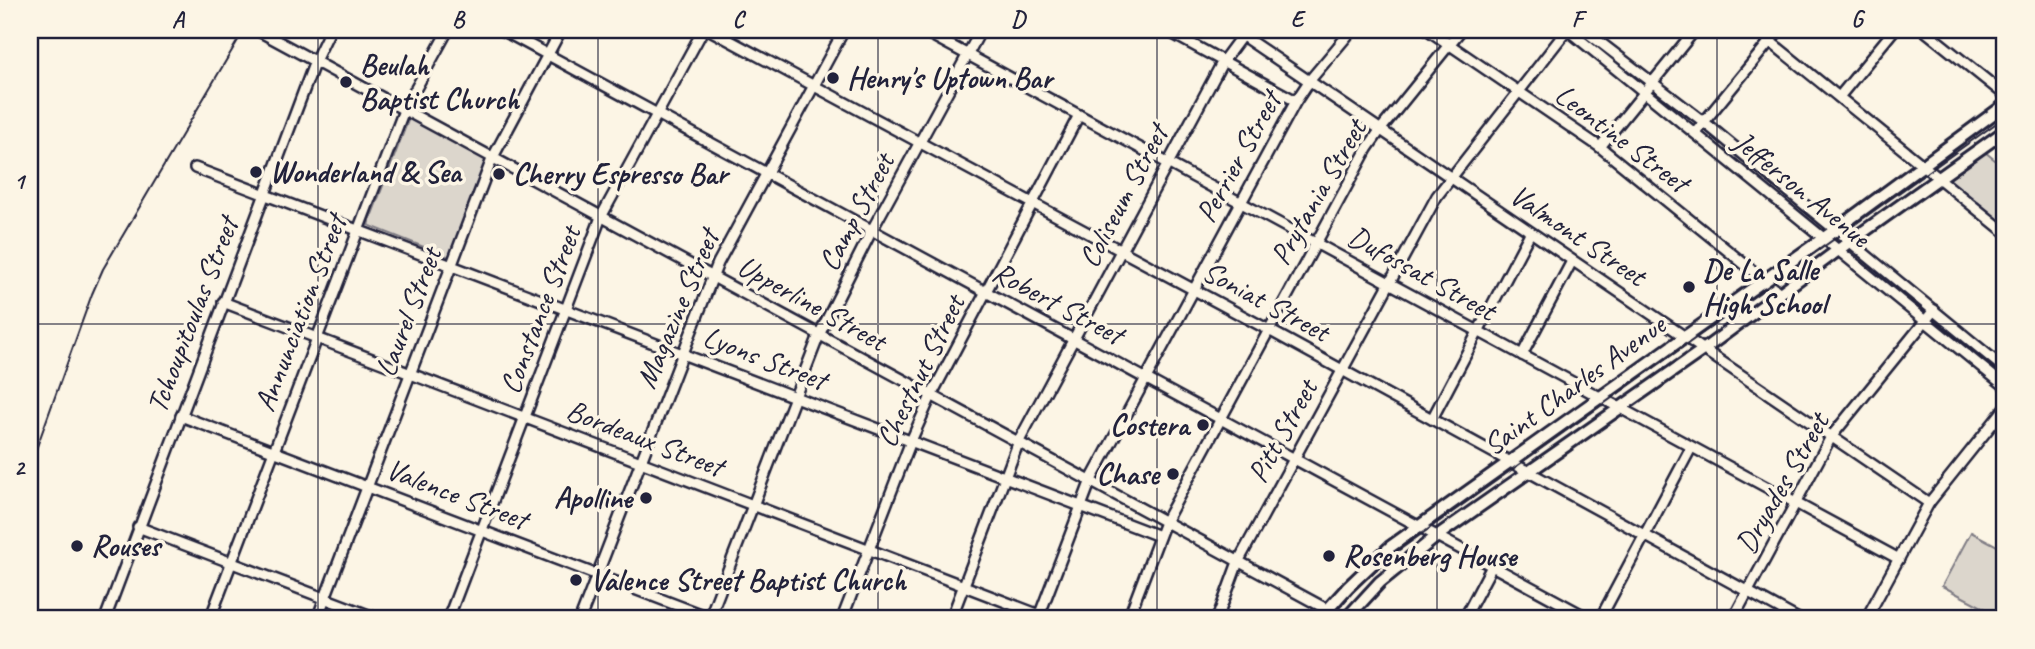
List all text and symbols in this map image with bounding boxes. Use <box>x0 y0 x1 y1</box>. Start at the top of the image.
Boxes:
text: A <box>172 5 186 34</box>
text: B <box>452 5 466 34</box>
text: C <box>733 5 747 34</box>
text: D <box>1011 5 1027 34</box>
text: E <box>1291 5 1307 34</box>
text: F <box>1572 5 1588 34</box>
text: G <box>1851 5 1866 34</box>
place label: Beulah Baptist Church <box>360 46 520 118</box>
place label: Henry's Uptown Bar <box>847 59 1055 97</box>
marker: Henry's Uptown Bar <box>825 70 841 86</box>
marker: Beulah Baptist Church <box>338 74 354 90</box>
street label: Leontine Street <box>1547 75 1700 203</box>
street label: Perrier Street <box>1187 82 1291 229</box>
street label: Prytania Street <box>1261 110 1376 271</box>
street label: Coliseum Street <box>1070 115 1178 274</box>
street label: Jefferson Avenue <box>1724 121 1880 257</box>
street label: Camp Street <box>809 144 904 277</box>
place label: Wonderland & Sea <box>270 153 464 191</box>
place label: Cherry Espresso Bar <box>513 155 731 193</box>
marker: Wonderland & Sea <box>248 164 264 180</box>
marker: Cherry Espresso Bar <box>491 166 507 182</box>
text: 1 <box>14 167 27 196</box>
street label: Valmont Street <box>1503 176 1656 296</box>
street label: Annunciation Street <box>245 206 356 417</box>
street label: Tchoupitoulas Street <box>137 208 248 418</box>
street label: Dufossat Street <box>1342 217 1505 331</box>
street label: Constance Street <box>491 218 590 399</box>
street label: Magazine Street <box>627 220 729 394</box>
street label: Laurel Street <box>366 239 451 382</box>
street label: Upperline Street <box>731 247 896 361</box>
place label: De La Salle High School <box>1703 251 1832 323</box>
street label: Soniat Street <box>1196 252 1339 352</box>
street label: Robert Street <box>986 253 1133 355</box>
marker: De La Salle High School <box>1681 279 1697 295</box>
street label: Chestnut Street <box>867 286 974 453</box>
street label: Saint Charles Avenue <box>1475 305 1674 464</box>
street label: Lyons Street <box>698 317 836 400</box>
street label: Pitt Street <box>1238 370 1327 489</box>
street label: Bordeaux Street <box>561 391 733 487</box>
street label: Dryades Street <box>1727 403 1839 560</box>
place label: Costera <box>1110 406 1191 444</box>
marker: Costera <box>1195 417 1211 433</box>
street label: Valence Street <box>381 450 537 540</box>
text: 2 <box>14 453 27 482</box>
place label: Chase <box>1097 455 1161 493</box>
marker: Chase <box>1165 466 1181 482</box>
place label: Apolline <box>554 479 634 517</box>
marker: Apolline <box>638 490 654 506</box>
place label: Rouses <box>91 527 163 565</box>
place label: Rosenberg House <box>1343 537 1518 575</box>
marker: Rouses <box>69 538 85 554</box>
marker: Rosenberg House <box>1321 548 1337 564</box>
place label: Valence Street Baptist Church <box>590 561 907 599</box>
marker: Valence Street Baptist Church <box>568 572 584 588</box>

